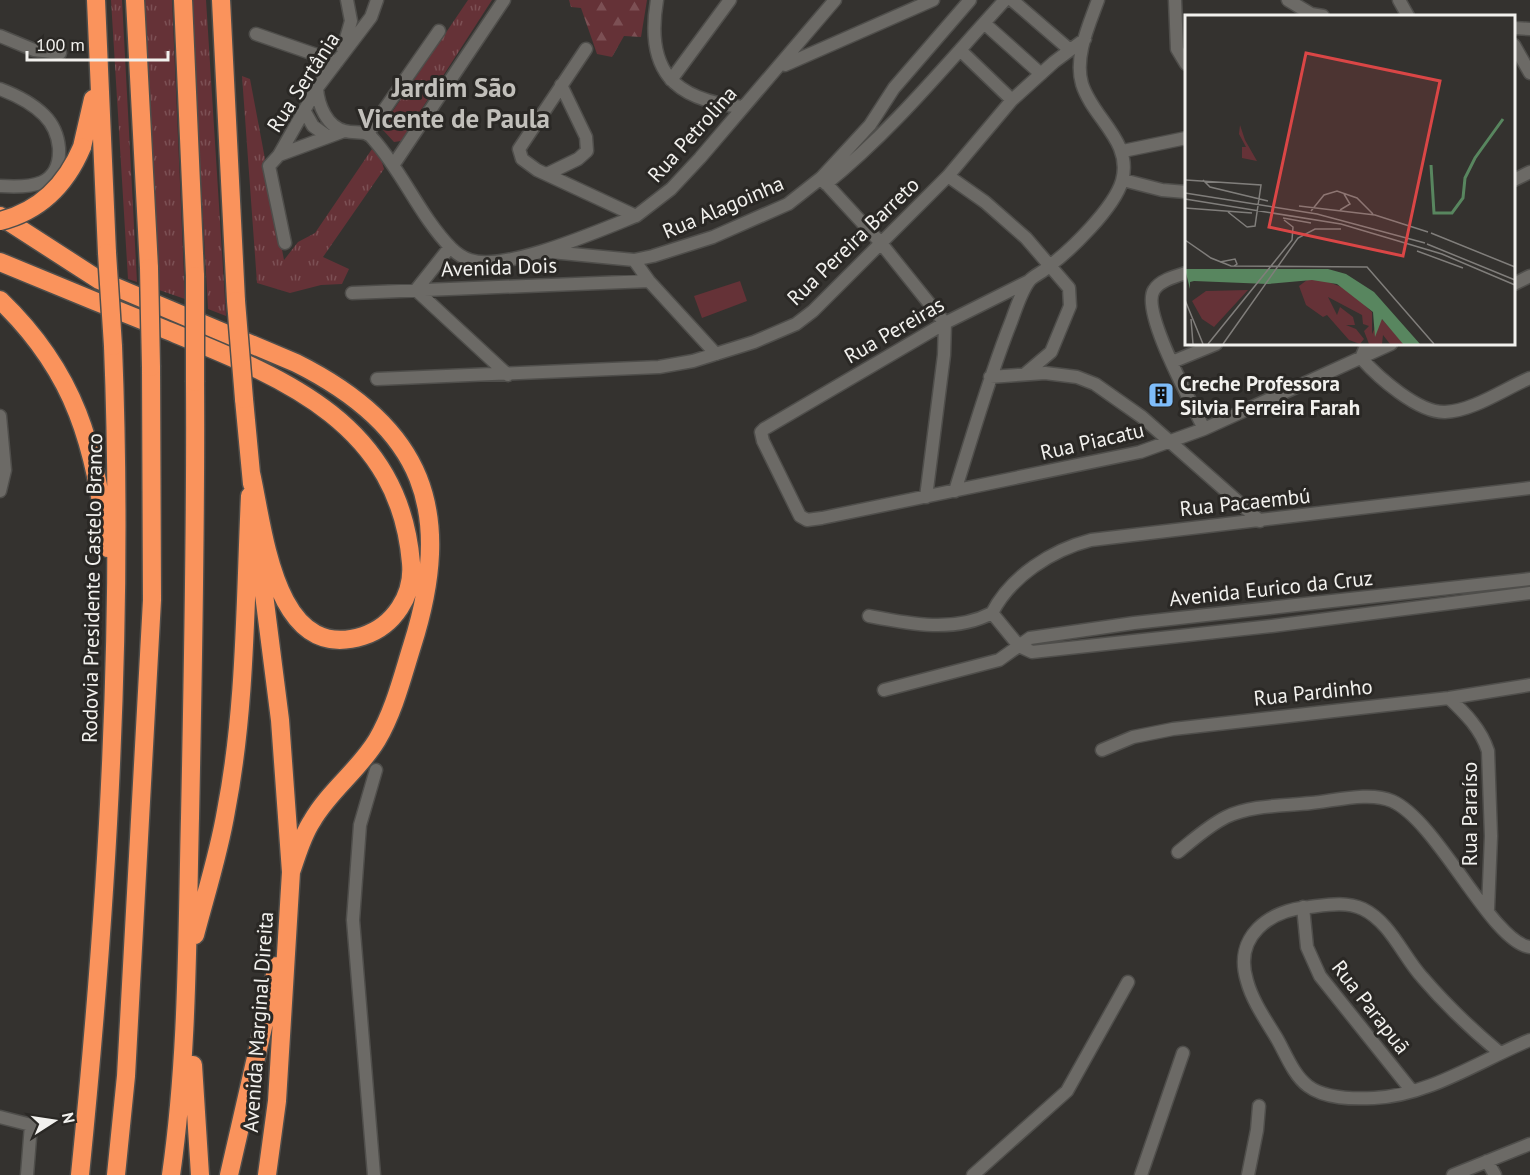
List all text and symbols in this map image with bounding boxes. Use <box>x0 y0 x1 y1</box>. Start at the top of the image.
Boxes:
inset map <box>1185 15 1515 345</box>
scale bar <box>27 24 168 62</box>
street label: Rua Sertânia <box>261 27 345 137</box>
text: 100 m <box>36 33 85 56</box>
district label: Jardim São Vicente de Paula <box>357 70 550 135</box>
street label: Rua Petrolina <box>642 80 742 188</box>
street label: Rua Alagoinha <box>658 169 788 245</box>
street label: Rua Pereira Barreto <box>781 171 925 311</box>
street label: Avenida Dois <box>441 251 557 283</box>
street label: Rua Pereiras <box>839 291 949 369</box>
place label: Creche Professora Silvia Ferreira Farah <box>1180 370 1360 421</box>
building icon: Creche Professora Silvia Ferreira Farah <box>1146 380 1176 410</box>
street label: Rua Piacatu <box>1037 416 1147 466</box>
street label: Rodovia Presidente Castelo Branco <box>76 433 108 743</box>
street label: Rua Pacaembú <box>1178 482 1312 522</box>
street label: Avenida Eurico da Cruz <box>1168 564 1374 612</box>
street label: Rua Pardinho <box>1252 672 1374 712</box>
street label: Rua Paraíso <box>1456 762 1483 866</box>
street label: Avenida Marginal Direita <box>237 911 279 1133</box>
street label: Rua Parapuã <box>1326 955 1416 1059</box>
north arrow <box>24 1091 84 1151</box>
text: N <box>58 1111 80 1125</box>

